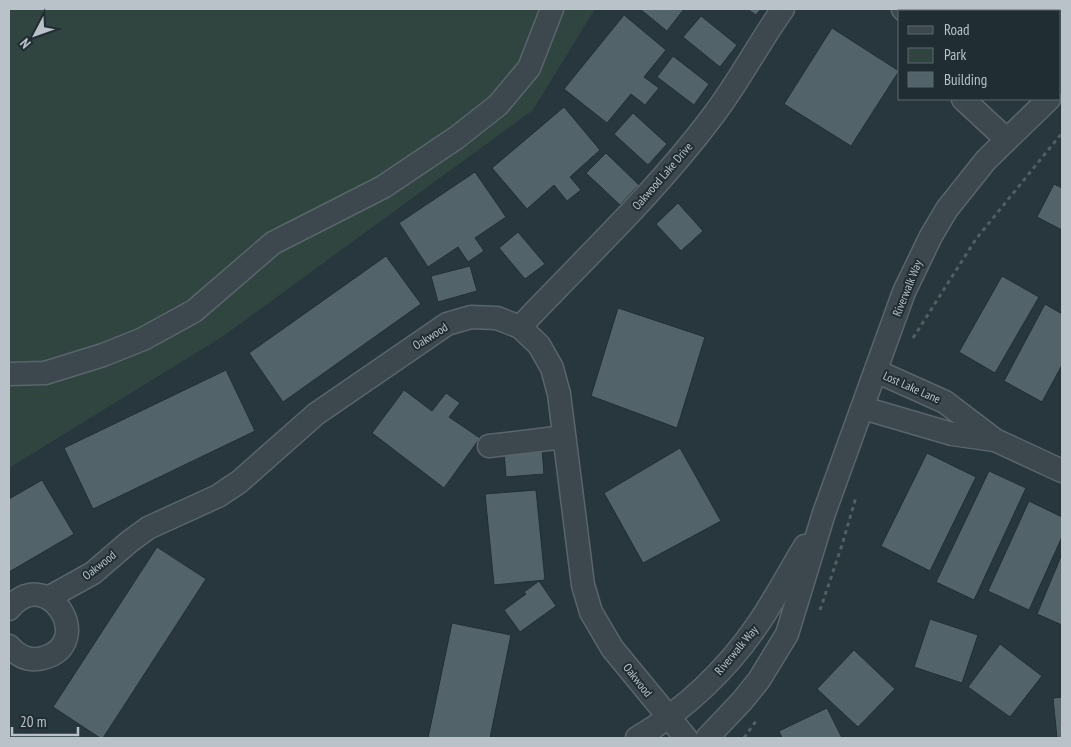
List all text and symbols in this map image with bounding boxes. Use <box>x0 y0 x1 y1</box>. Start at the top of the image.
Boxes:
north arrow <box>10 10 60 60</box>
legend <box>898 10 1061 100</box>
text: Road <box>944 20 970 39</box>
text: N <box>16 35 34 52</box>
text: Park <box>944 45 966 64</box>
text: Building <box>944 70 987 89</box>
street label: Oakwood Lake Drive <box>629 139 695 213</box>
street label: Riverwalk Way <box>889 257 925 318</box>
street label: Oakwood <box>410 319 450 353</box>
street label: Lost Lake Lane <box>881 368 943 406</box>
street label: Oakwood <box>79 547 119 583</box>
street label: Riverwalk Way <box>711 622 761 678</box>
street label: Oakwood <box>620 660 656 700</box>
scale bar <box>12 704 79 736</box>
text: 20 m <box>20 712 46 731</box>

